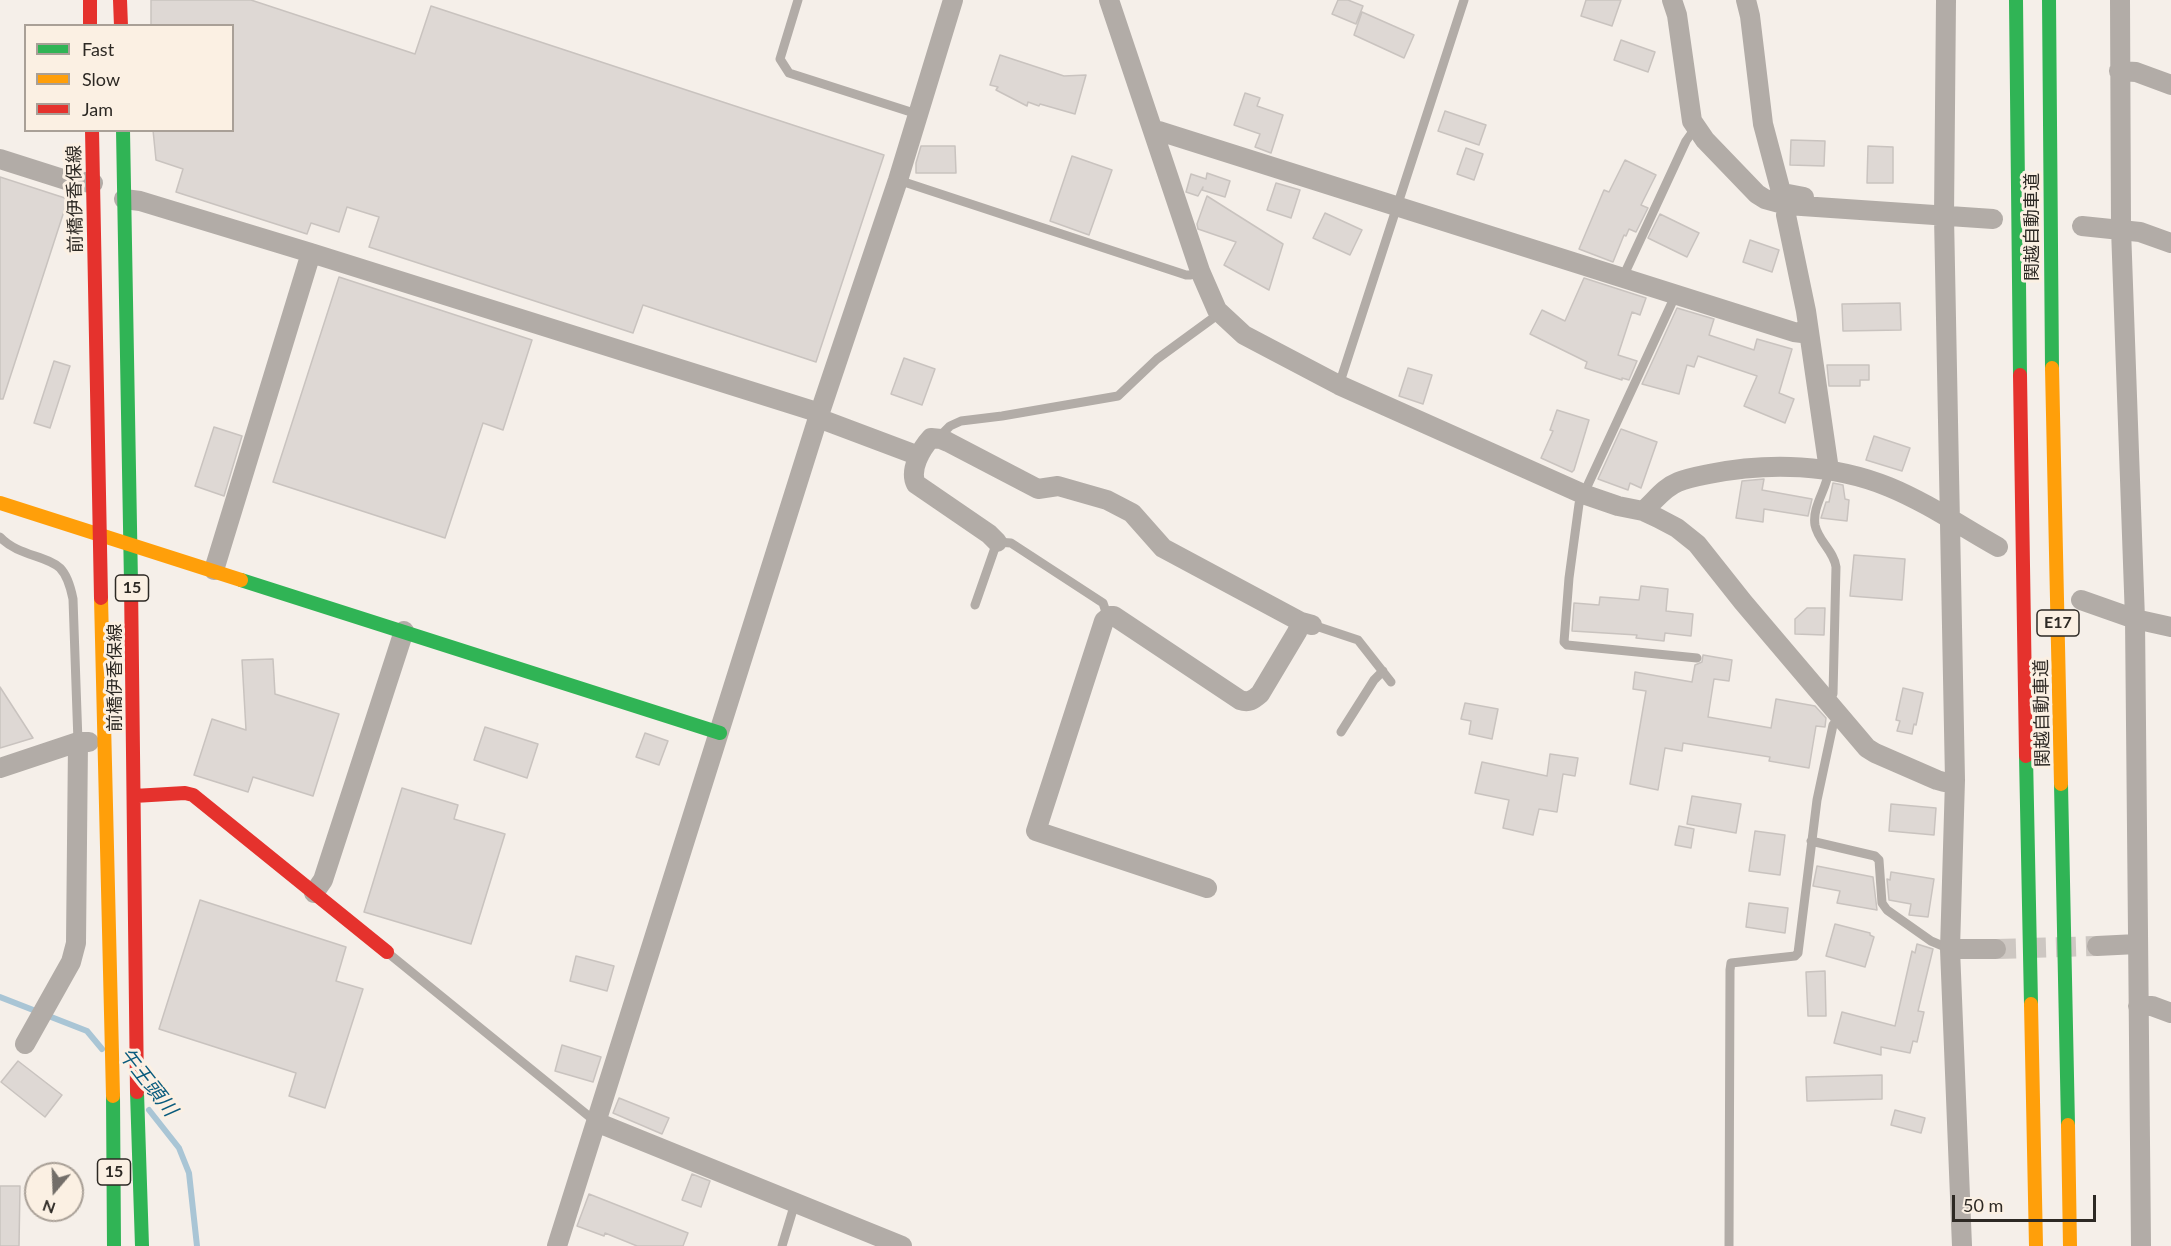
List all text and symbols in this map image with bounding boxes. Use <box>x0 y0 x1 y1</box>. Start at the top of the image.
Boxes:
legend <box>24 24 234 132</box>
text: Fast <box>82 38 114 60</box>
text: Slow <box>82 68 120 90</box>
text: Jam <box>82 98 113 120</box>
street label: 前橋伊香保線 <box>63 145 87 253</box>
street label: 関越自動車道 <box>2021 173 2043 281</box>
road number: 15 <box>116 575 148 601</box>
road number: E17 <box>2037 610 2079 636</box>
street label: 前橋伊香保線 <box>104 624 126 732</box>
street label: 関越自動車道 <box>2030 659 2054 767</box>
water label: 午王頭川 <box>114 1043 182 1121</box>
road number: 15 <box>98 1159 130 1185</box>
north arrow <box>24 1162 84 1222</box>
scale bar <box>1955 1183 2099 1221</box>
text: 50 m <box>1963 1194 2003 1216</box>
text: N <box>40 1197 58 1219</box>

